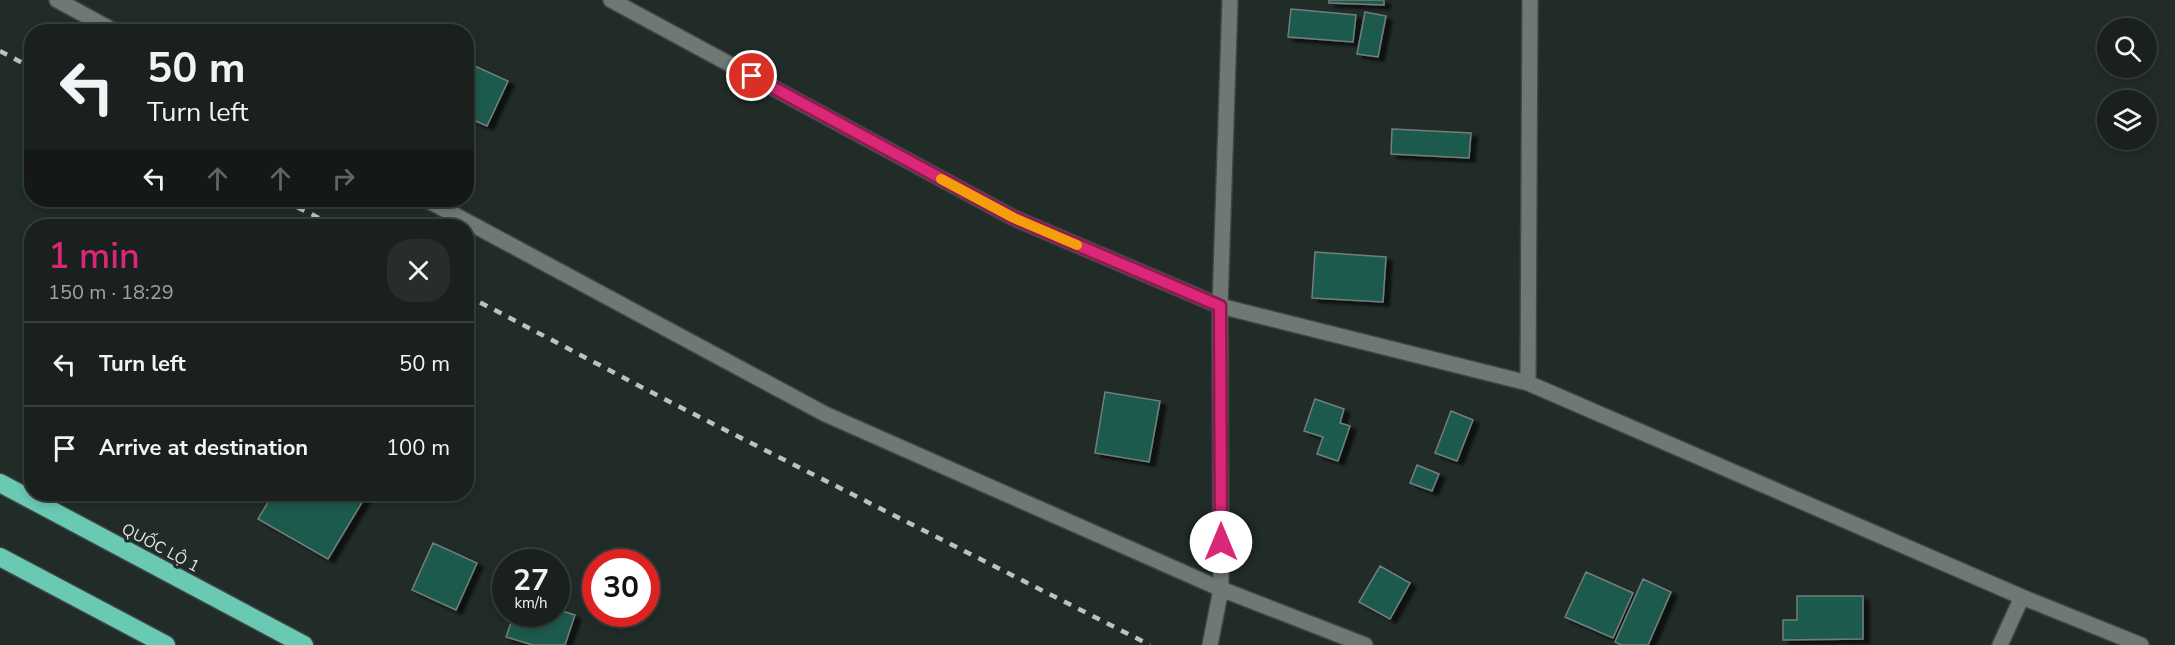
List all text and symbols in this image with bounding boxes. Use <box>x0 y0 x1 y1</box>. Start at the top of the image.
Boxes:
map controls <box>2097 18 2157 150</box>
button: search <box>2097 18 2157 78</box>
text: 50 m <box>147 40 246 97</box>
icon: left <box>48 48 126 126</box>
pin <box>726 50 777 101</box>
icon: arrive <box>735 59 768 92</box>
button: layers <box>2097 90 2157 150</box>
text: Turn left <box>147 94 248 131</box>
icon: left <box>138 162 171 195</box>
icon: ahead <box>201 162 234 195</box>
icon: ahead <box>264 162 297 195</box>
icon: right <box>327 162 360 195</box>
text: 1 min <box>48 232 140 281</box>
button: close <box>387 239 450 302</box>
text: 150 m · 18:29 <box>48 279 174 306</box>
icon: left <box>48 348 81 381</box>
text: Turn left <box>99 349 186 379</box>
text: 50 m <box>399 349 450 379</box>
icon: arrive <box>48 432 81 465</box>
text: Arrive at destination <box>99 433 308 463</box>
text: 100 m <box>386 433 450 463</box>
position arrow <box>1189 510 1253 574</box>
street label: QUỐC LỘ 1 <box>118 517 204 578</box>
speed limit sign: 30 <box>582 549 660 627</box>
text: 27 <box>513 560 549 601</box>
text: km/h <box>514 593 548 613</box>

